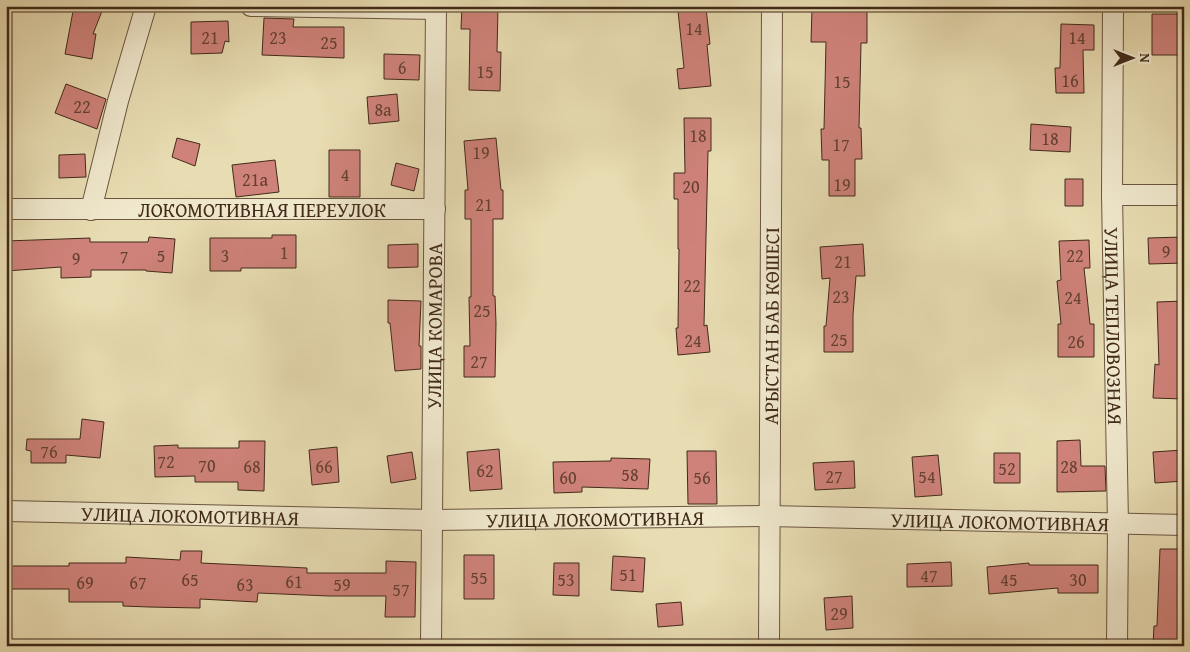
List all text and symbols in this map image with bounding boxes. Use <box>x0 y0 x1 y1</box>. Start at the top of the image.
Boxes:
house number: 14 <box>685 15 703 42</box>
house number: 21 <box>201 24 219 51</box>
house number: 23 <box>269 24 287 51</box>
house number: 14 <box>1068 24 1086 51</box>
house number: 25 <box>320 29 338 56</box>
north arrow <box>1108 32 1158 82</box>
text: N <box>1135 53 1155 63</box>
house number: 6 <box>398 54 406 81</box>
house number: 15 <box>476 58 494 85</box>
house number: 16 <box>1061 67 1079 94</box>
house number: 15 <box>833 68 851 95</box>
house number: 22 <box>73 93 91 120</box>
house number: 8а <box>374 96 392 123</box>
house number: 18 <box>689 122 707 149</box>
house number: 18 <box>1041 125 1059 152</box>
house number: 17 <box>832 131 850 158</box>
house number: 19 <box>472 139 490 166</box>
house number: 4 <box>341 161 349 188</box>
house number: 21а <box>242 166 268 193</box>
house number: 19 <box>833 171 851 198</box>
house number: 20 <box>682 173 700 200</box>
house number: 21 <box>475 191 493 218</box>
street label: ЛОКОМОТИВНАЯ ПЕРЕУЛОК <box>138 195 387 224</box>
street label: АРЫСТАН БАБ КӨШЕСІ <box>756 227 785 425</box>
street label: УЛИЦА ТЕПЛОВОЗНАЯ <box>1098 227 1131 425</box>
house number: 9 <box>1162 238 1170 265</box>
house number: 1 <box>280 239 288 266</box>
house number: 5 <box>157 242 165 269</box>
house number: 3 <box>221 242 229 269</box>
house number: 22 <box>1066 242 1084 269</box>
house number: 7 <box>120 243 128 270</box>
street label: УЛИЦА КОМАРОВА <box>418 243 449 409</box>
house number: 9 <box>72 245 80 272</box>
house number: 21 <box>834 248 852 275</box>
house number: 22 <box>683 272 701 299</box>
house number: 23 <box>832 283 850 310</box>
house number: 24 <box>1064 284 1082 311</box>
house number: 25 <box>473 297 491 324</box>
house number: 25 <box>830 326 848 353</box>
house number: 24 <box>684 327 702 354</box>
house number: 26 <box>1067 328 1085 355</box>
house number: 27 <box>470 348 488 375</box>
house number: 76 <box>40 438 58 465</box>
house number: 72 <box>157 448 175 475</box>
house number: 70 <box>198 452 216 479</box>
house number: 68 <box>243 453 261 480</box>
house number: 66 <box>315 453 333 480</box>
house number: 28 <box>1060 453 1078 480</box>
house number: 52 <box>998 455 1016 482</box>
house number: 62 <box>476 457 494 484</box>
house number: 58 <box>621 461 639 488</box>
house number: 27 <box>825 463 843 490</box>
house number: 54 <box>918 463 936 490</box>
house number: 60 <box>559 464 577 491</box>
house number: 56 <box>693 464 711 491</box>
street label: УЛИЦА ЛОКОМОТИВНАЯ <box>81 498 300 532</box>
street label: УЛИЦА ЛОКОМОТИВНАЯ <box>486 502 704 534</box>
street label: УЛИЦА ЛОКОМОТИВНАЯ <box>890 504 1109 538</box>
house number: 51 <box>619 561 637 588</box>
house number: 47 <box>920 562 938 589</box>
house number: 55 <box>470 564 488 591</box>
house number: 65 <box>181 566 199 593</box>
house number: 53 <box>557 566 575 593</box>
house number: 45 <box>1000 566 1018 593</box>
house number: 30 <box>1069 566 1087 593</box>
house number: 61 <box>285 568 303 595</box>
house number: 69 <box>76 569 94 596</box>
house number: 67 <box>129 569 147 596</box>
house number: 63 <box>236 571 254 598</box>
house number: 59 <box>333 571 351 598</box>
house number: 57 <box>392 576 410 603</box>
house number: 29 <box>830 600 848 627</box>

